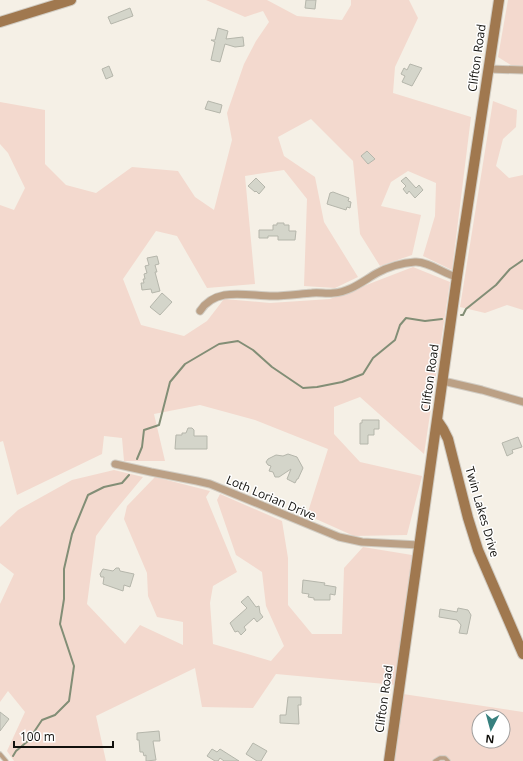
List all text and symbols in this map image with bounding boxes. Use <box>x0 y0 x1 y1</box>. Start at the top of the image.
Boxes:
street label: Clifton Road <box>463 23 490 93</box>
street label: Clifton Road <box>416 343 443 413</box>
street label: Twin Lakes Drive <box>461 465 504 559</box>
street label: Loth Lorian Drive <box>224 471 319 524</box>
street label: Clifton Road <box>370 664 397 734</box>
north arrow <box>471 709 511 749</box>
scale bar <box>14 723 113 749</box>
text: 100 m <box>20 728 55 745</box>
text: N <box>485 732 495 747</box>

